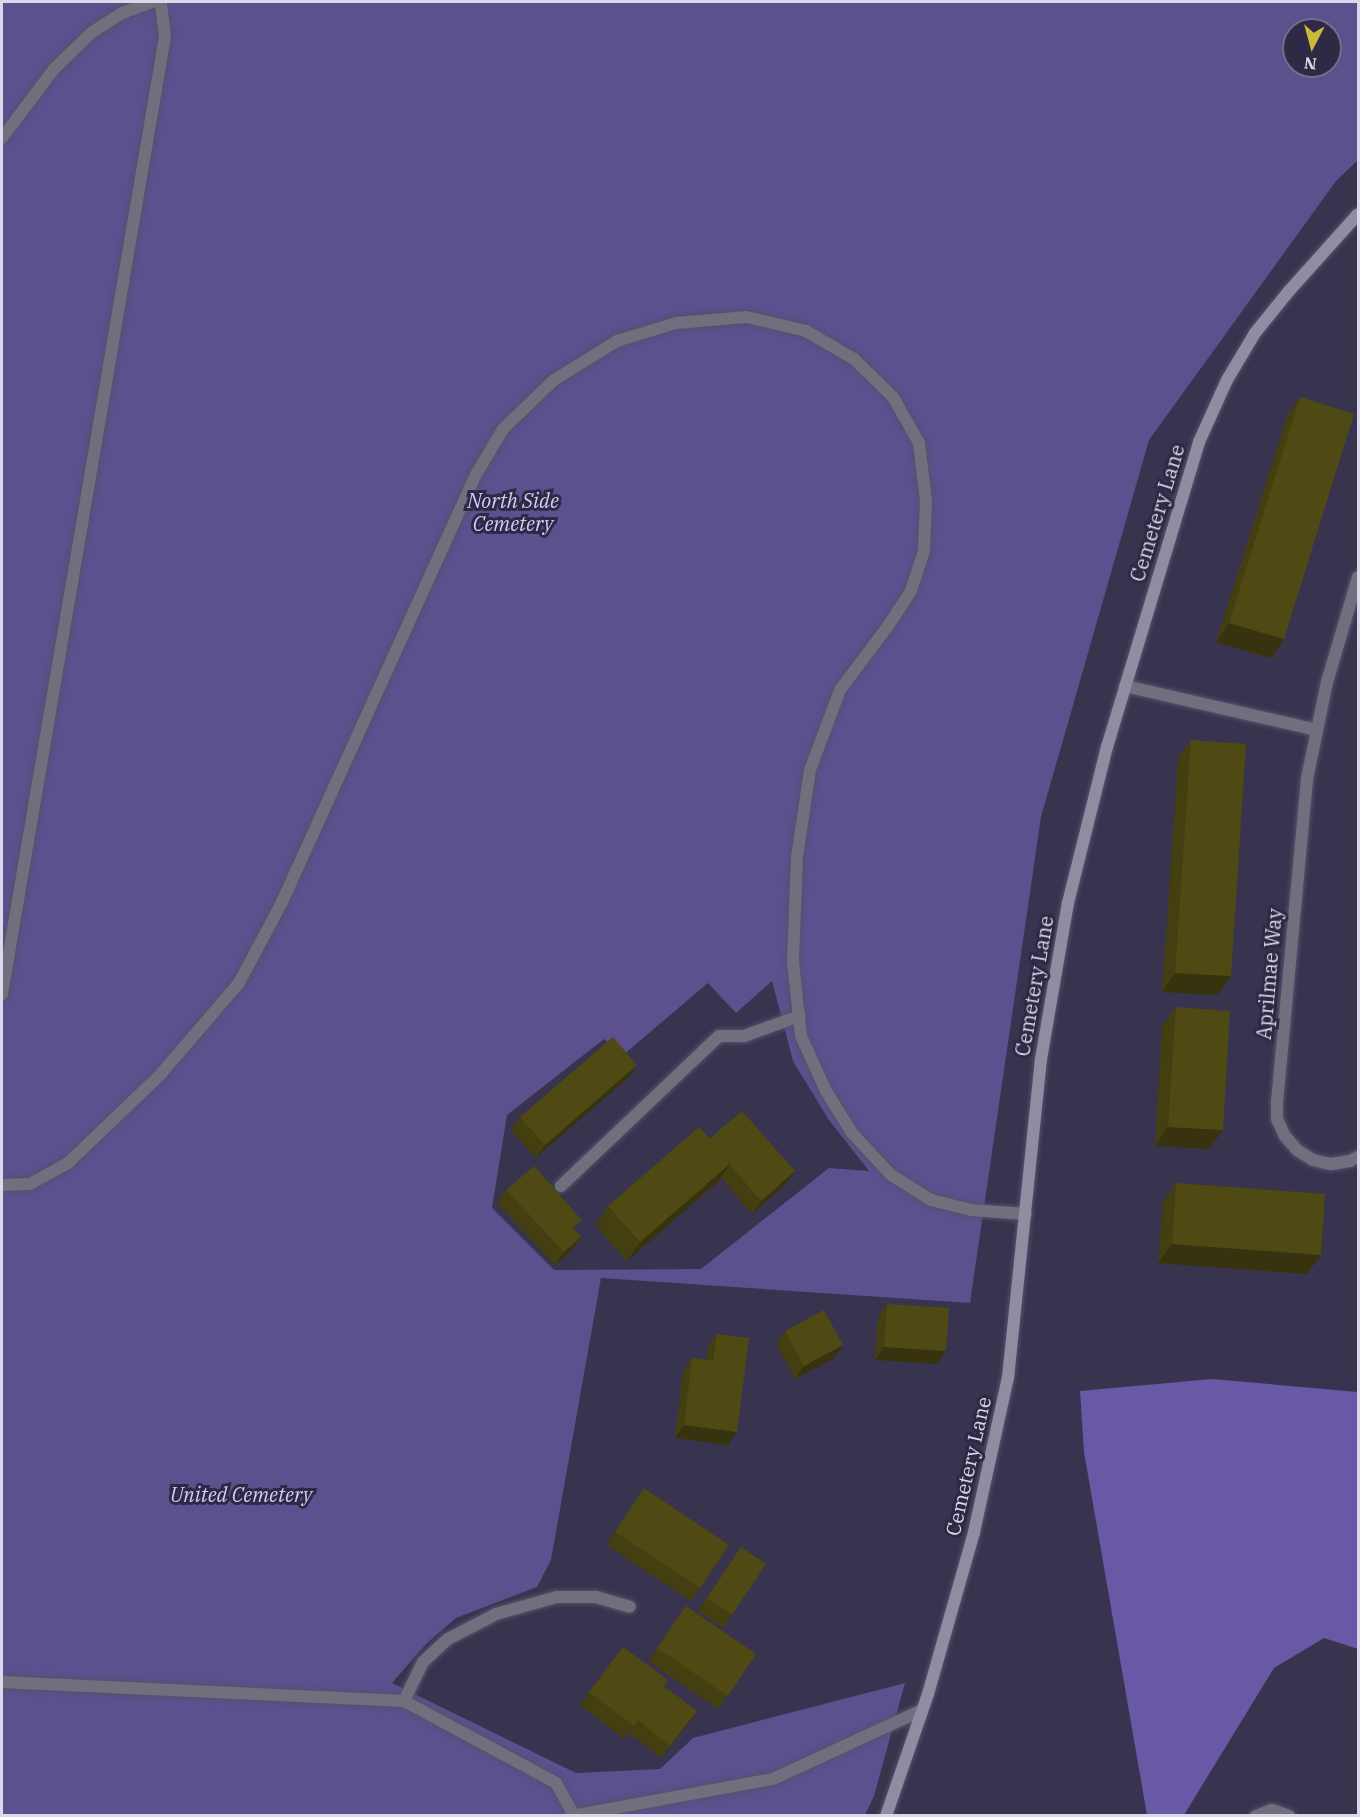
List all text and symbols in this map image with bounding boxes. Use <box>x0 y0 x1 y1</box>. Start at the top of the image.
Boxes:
north arrow <box>1282 18 1342 78</box>
text: N <box>1303 53 1318 75</box>
street label: Cemetery Lane <box>1125 442 1189 584</box>
park label: North Side Cemetery <box>467 488 559 535</box>
street label: Aprilmae Way <box>1251 907 1287 1041</box>
street label: Cemetery Lane <box>1010 914 1058 1058</box>
street label: Cemetery Lane <box>940 1394 996 1538</box>
park label: United Cemetery <box>170 1482 312 1506</box>

